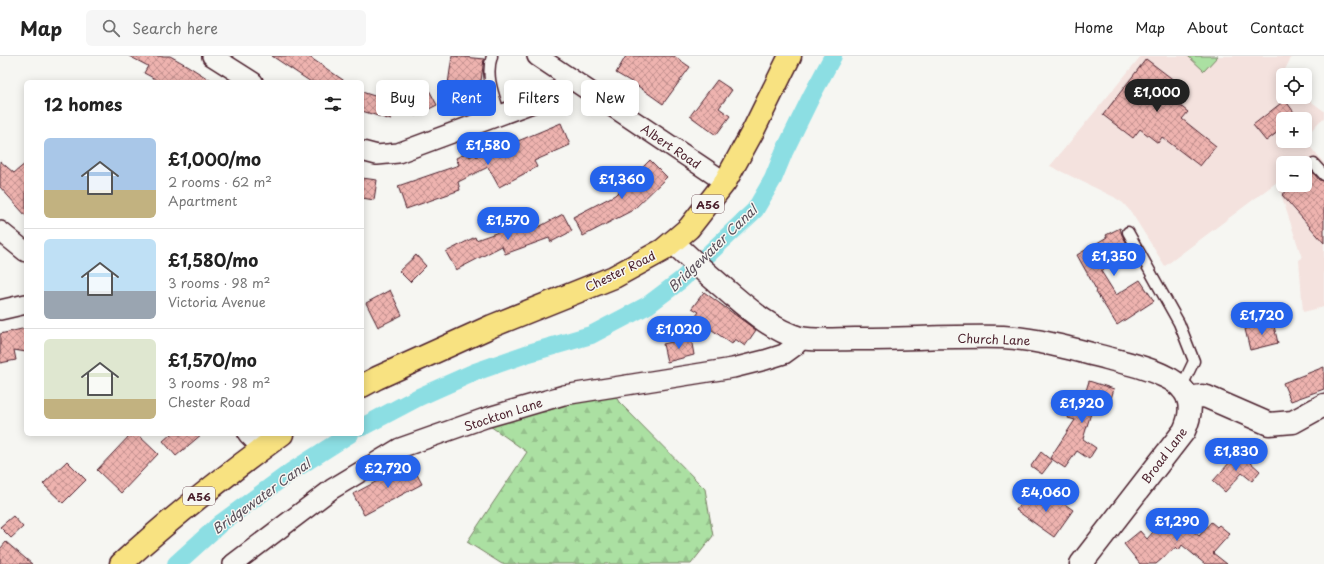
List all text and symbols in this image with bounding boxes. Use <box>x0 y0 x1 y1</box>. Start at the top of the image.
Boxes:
search box <box>86 10 366 46</box>
text: Map <box>20 14 62 42</box>
text: Search here <box>132 16 218 39</box>
icon: search <box>100 17 122 39</box>
text: Home <box>1074 17 1113 38</box>
text: Map <box>1135 17 1165 38</box>
text: About <box>1187 17 1228 38</box>
text: Contact <box>1250 17 1304 38</box>
map controls <box>1276 68 1312 192</box>
button: locate <box>1276 68 1312 104</box>
pin: £1,000 <box>1124 79 1190 113</box>
chip: Buy <box>376 80 429 116</box>
chip: Rent <box>437 80 496 116</box>
chip: Filters <box>504 80 573 116</box>
chip: New <box>581 80 639 116</box>
text: £1,000 <box>1134 82 1180 101</box>
text: 12 homes <box>44 91 122 117</box>
icon: filters <box>322 93 344 115</box>
button: + <box>1276 112 1312 148</box>
street label: Albert Road <box>637 119 705 173</box>
pin: £1,580 <box>455 132 521 166</box>
text: £1,580 <box>466 135 510 154</box>
text: £1,000/mo <box>168 146 261 172</box>
icon: home <box>76 154 124 202</box>
button: − <box>1276 156 1312 192</box>
pin: £1,360 <box>589 166 655 200</box>
text: £1,360 <box>599 169 645 188</box>
text: 2 rooms · 62 m² <box>168 172 272 191</box>
text: Apartment <box>168 191 237 210</box>
road number: A56 <box>692 195 724 213</box>
water label: Bridgewater Canal <box>663 199 762 296</box>
pin: £1,570 <box>475 207 541 241</box>
text: £1,570 <box>486 210 530 229</box>
pin: £1,350 <box>1081 243 1147 277</box>
street label: Chester Road <box>582 246 658 296</box>
text: £1,350 <box>1091 246 1137 265</box>
text: £1,580/mo <box>168 247 258 273</box>
icon: home <box>76 255 124 303</box>
text: 3 rooms · 98 m² <box>168 273 270 292</box>
text: Victoria Avenue <box>168 292 266 311</box>
pin: £1,720 <box>1229 302 1295 336</box>
text: £1,720 <box>1240 305 1284 324</box>
pin: £1,020 <box>646 316 712 350</box>
text: £1,020 <box>656 319 702 338</box>
street label: Church Lane <box>957 329 1031 349</box>
text: £1,570/mo <box>168 347 257 373</box>
icon: home <box>76 355 124 403</box>
text: 3 rooms · 98 m² <box>168 373 270 392</box>
pin: £1,920 <box>1049 390 1115 424</box>
text: Chester Road <box>168 392 251 411</box>
street label: Stockton Lane <box>461 393 545 435</box>
text: £1,920 <box>1060 393 1104 412</box>
street label: Broad Lane <box>1137 423 1191 487</box>
pin: £1,830 <box>1203 438 1269 472</box>
text: £1,830 <box>1214 441 1258 460</box>
water label: Bridgewater Canal <box>208 452 316 538</box>
pin: £2,720 <box>355 455 421 489</box>
text: £2,720 <box>365 458 411 477</box>
pin: £4,060 <box>1013 479 1079 513</box>
text: £4,060 <box>1021 482 1071 501</box>
road number: A56 <box>183 487 215 505</box>
pin: £1,290 <box>1144 508 1210 542</box>
text: £1,290 <box>1155 511 1199 530</box>

